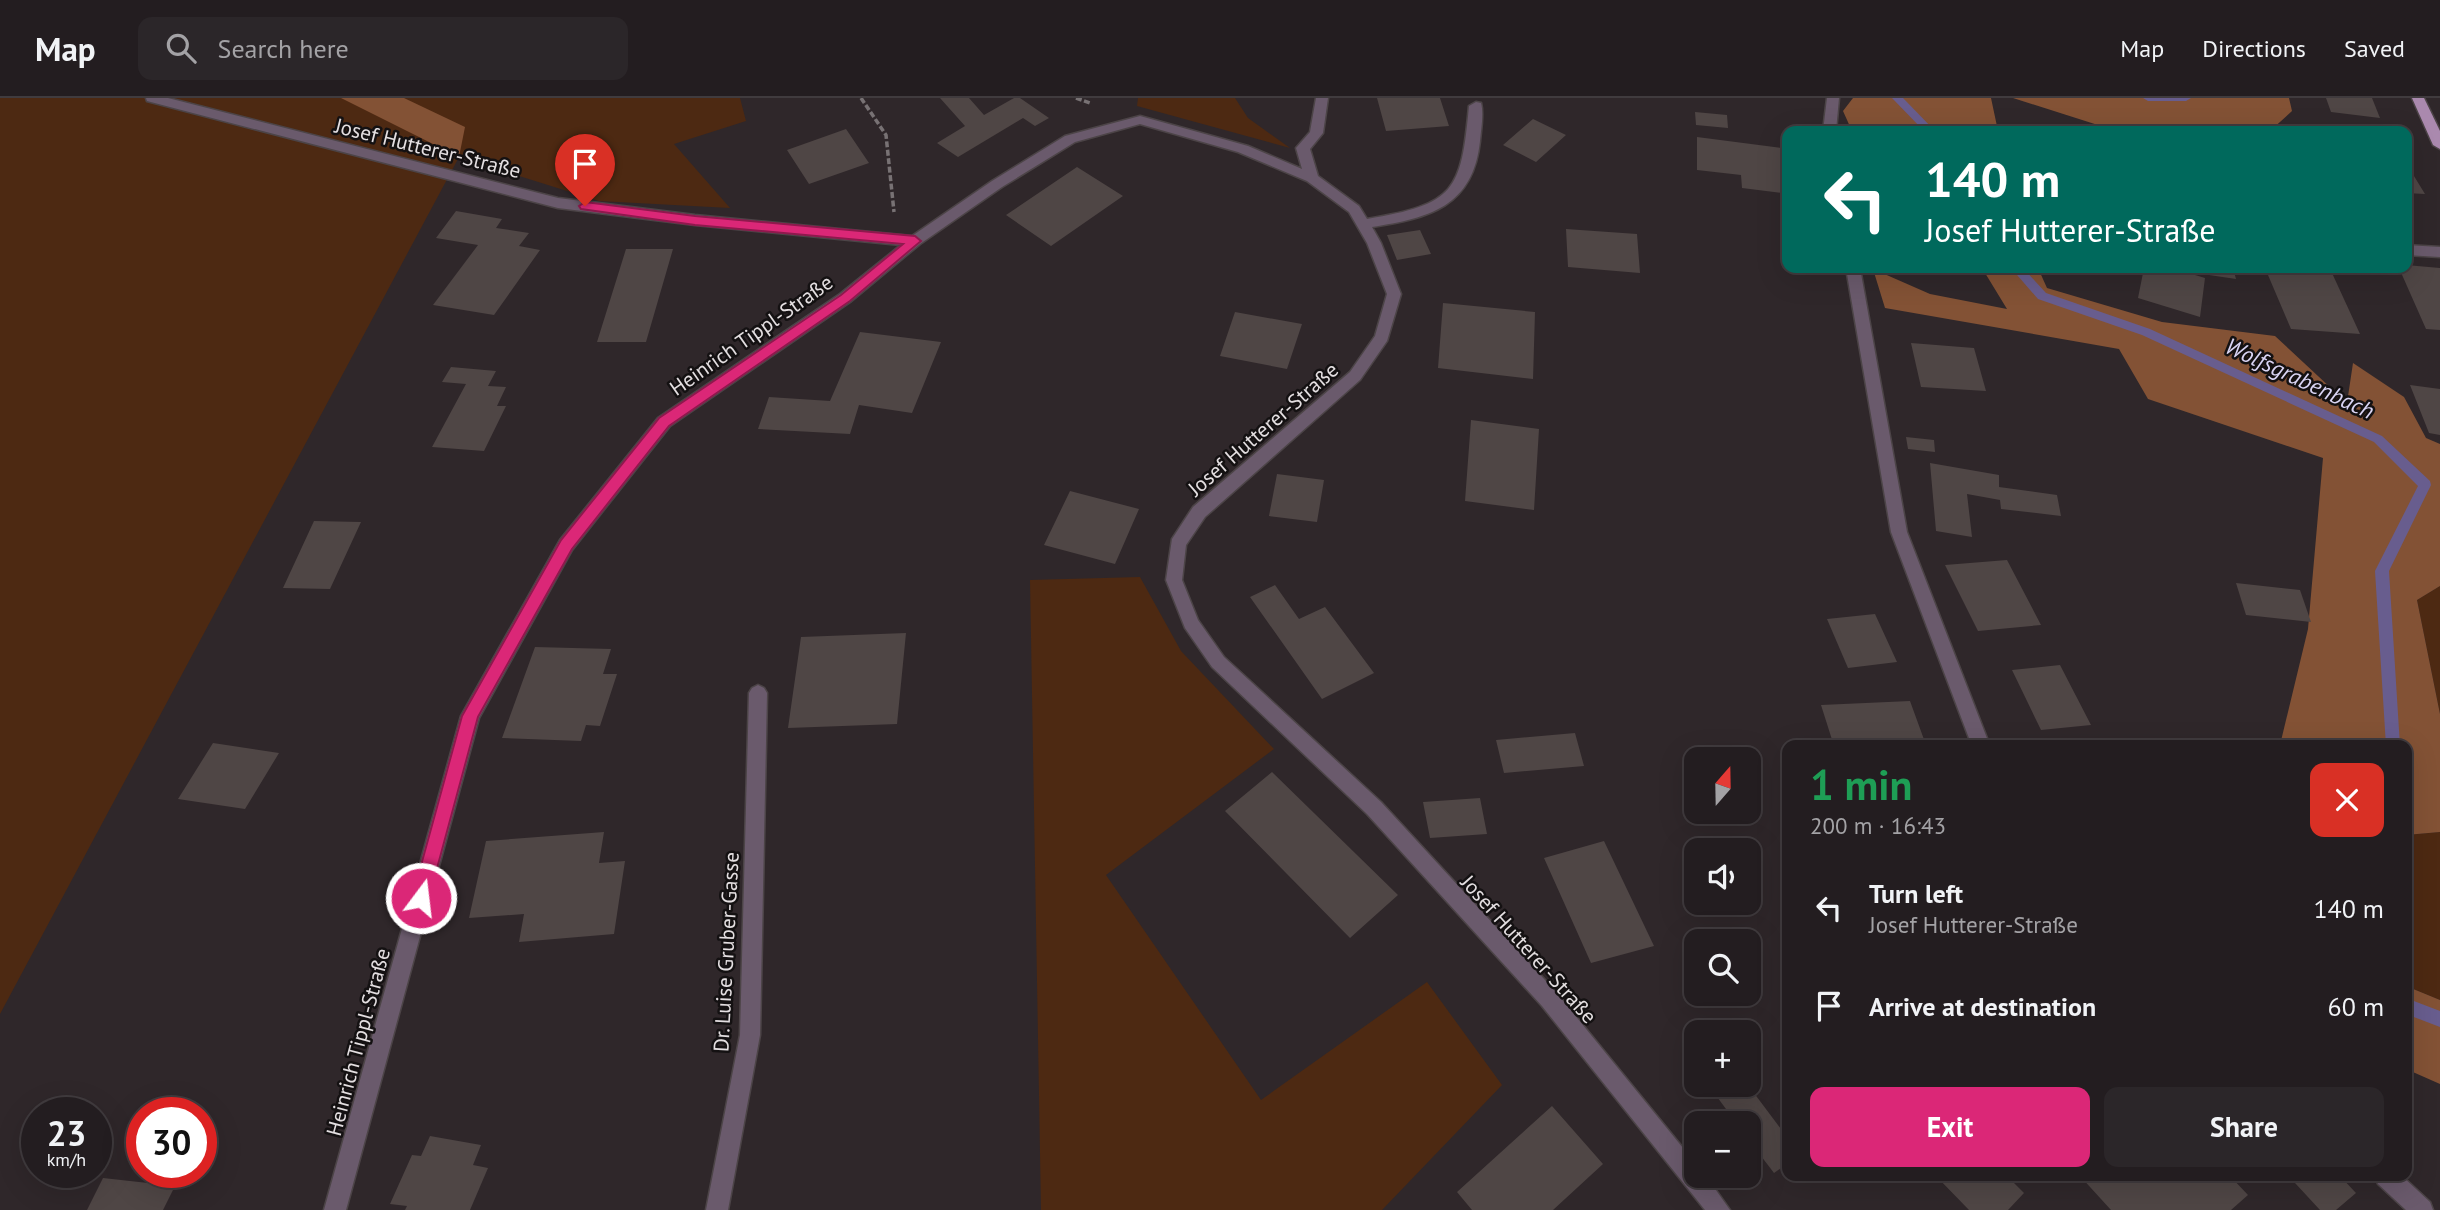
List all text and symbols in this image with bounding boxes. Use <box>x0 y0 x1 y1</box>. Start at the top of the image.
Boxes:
search box <box>138 17 628 80</box>
text: Map <box>35 27 96 70</box>
icon: search <box>162 29 200 67</box>
text: Search here <box>218 32 349 65</box>
text: Map <box>2120 33 2164 64</box>
text: Directions <box>2202 33 2306 64</box>
text: Saved <box>2344 33 2405 64</box>
street label: Josef Hutterer-Straße <box>331 112 524 184</box>
pin <box>555 134 615 206</box>
icon: arrive <box>566 145 604 183</box>
text: 140 m <box>1925 147 2060 211</box>
icon: left <box>1810 154 1901 245</box>
text: Josef Hutterer-Straße <box>1925 209 2216 251</box>
street label: Heinrich Tippl-Straße <box>664 269 838 401</box>
water label: Wolfsgrabenbach <box>2221 331 2379 425</box>
street label: Josef Hutterer-Straße <box>1181 356 1344 502</box>
north arrow <box>1684 747 1760 824</box>
map controls <box>1684 747 1761 1188</box>
text: 1 min <box>1810 757 1912 812</box>
button: close <box>2310 763 2384 837</box>
text: 200 m · 16:43 <box>1810 811 1946 840</box>
button: sound <box>1684 838 1761 915</box>
street label: Dr. Luise Gruber-Gasse <box>707 851 745 1053</box>
position arrow <box>384 861 458 935</box>
street label: Josef Hutterer-Straße <box>1454 868 1603 1029</box>
text: Turn left <box>1869 877 1963 910</box>
icon: left <box>1810 889 1848 927</box>
text: 140 m <box>2313 892 2384 925</box>
text: Josef Hutterer-Straße <box>1869 910 2078 939</box>
button: search <box>1684 929 1761 1006</box>
street label: Heinrich Tippl-Straße <box>320 945 396 1139</box>
icon: arrive <box>1810 987 1848 1025</box>
text: Arrive at destination <box>1869 990 2096 1023</box>
text: 60 m <box>2328 990 2384 1023</box>
button: + <box>1684 1020 1761 1097</box>
button: Exit <box>1810 1087 2090 1167</box>
button: Share <box>2104 1087 2384 1167</box>
speed limit sign: 30 <box>126 1097 217 1188</box>
text: 23 <box>47 1110 86 1156</box>
button: − <box>1684 1111 1761 1188</box>
text: km/h <box>47 1148 86 1171</box>

